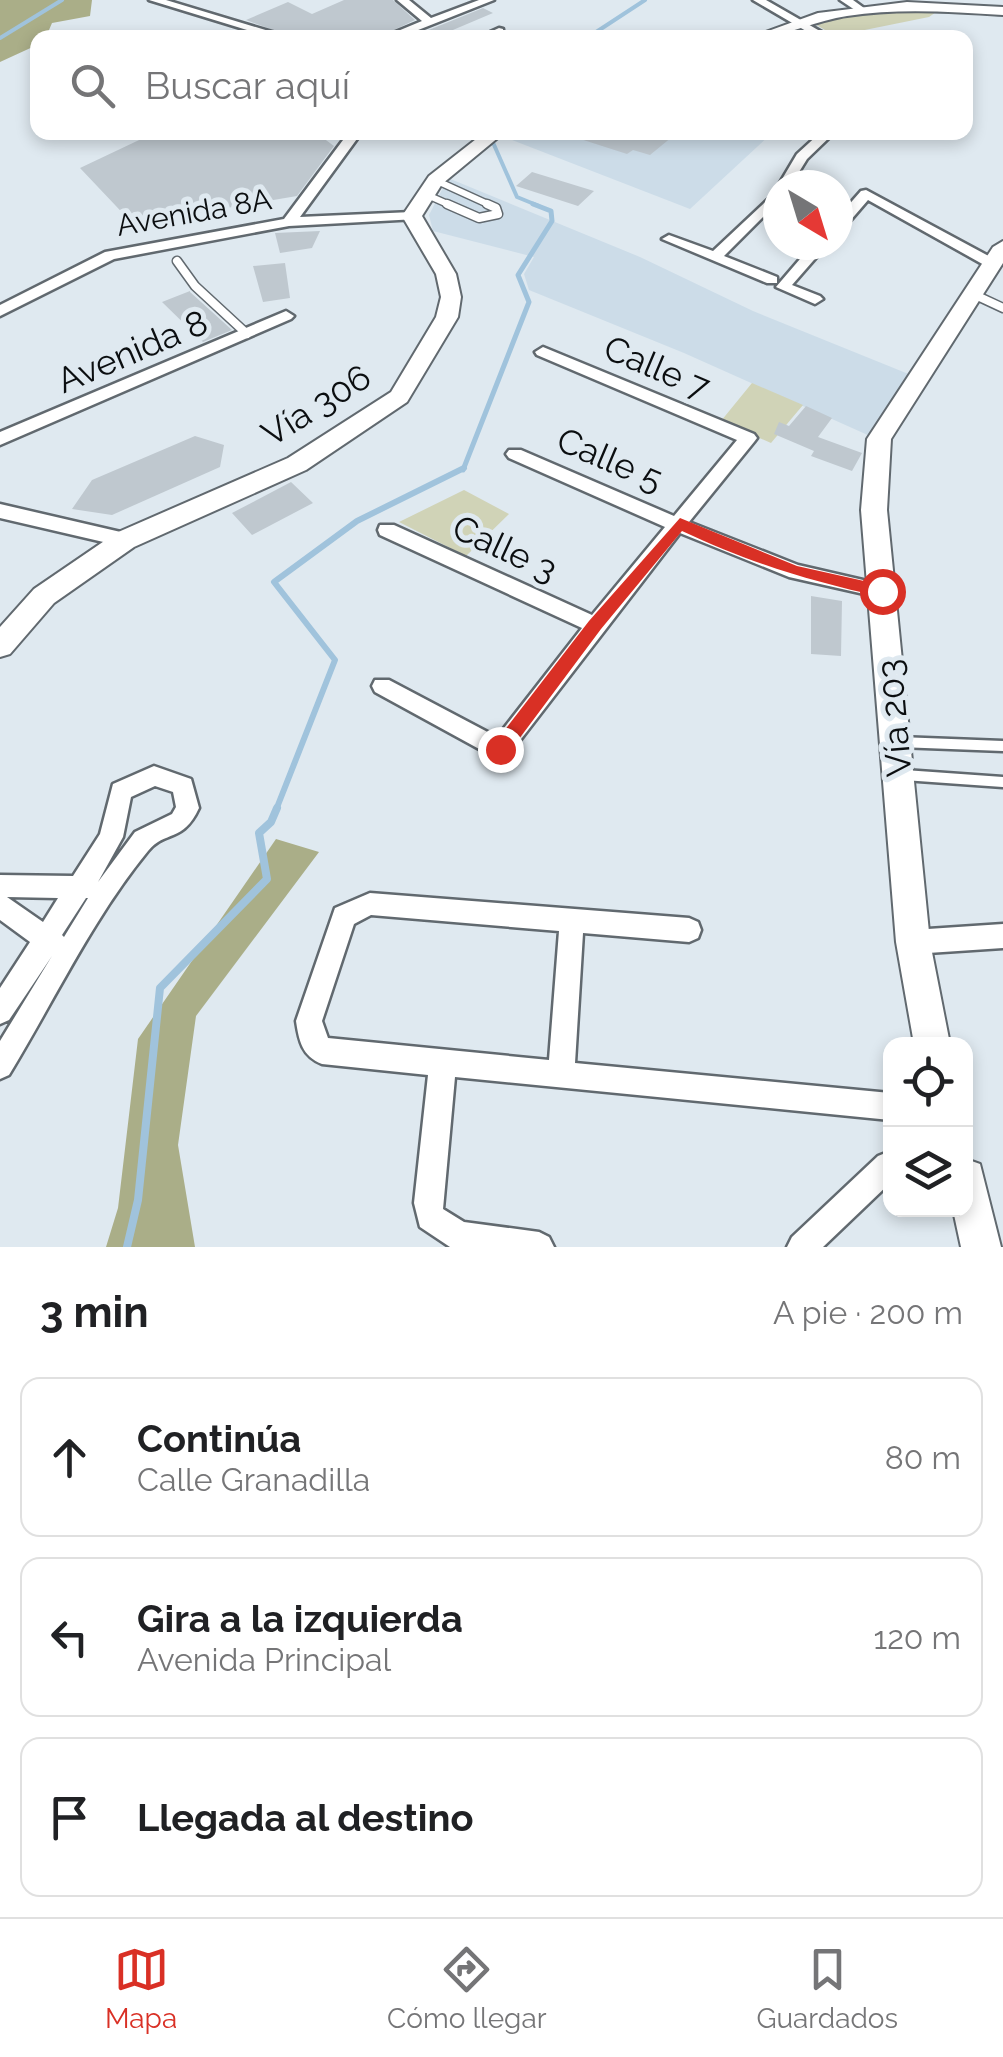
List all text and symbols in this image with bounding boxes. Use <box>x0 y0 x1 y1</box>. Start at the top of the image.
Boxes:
search box <box>30 30 973 140</box>
icon: search <box>65 58 120 113</box>
text: Buscar aquí <box>145 63 350 108</box>
north arrow <box>763 170 853 260</box>
street label: Avenida 8A <box>114 181 274 243</box>
street label: Avenida 8 <box>51 301 213 401</box>
street label: Calle 7 <box>598 327 716 408</box>
street label: Vía 306 <box>254 356 378 454</box>
street label: Calle 5 <box>551 419 669 499</box>
street label: Calle 3 <box>446 506 564 590</box>
route start <box>860 569 906 615</box>
street label: Vía 203 <box>868 658 920 778</box>
route end <box>478 727 524 773</box>
map controls <box>883 1037 973 1217</box>
button: locate <box>883 1037 973 1127</box>
button: layers <box>883 1127 973 1217</box>
text: 3 min <box>40 1288 149 1337</box>
text: A pie · 200 m <box>773 1294 963 1331</box>
text: Continúa <box>137 1416 301 1461</box>
icon: ahead <box>42 1430 97 1485</box>
text: 80 m <box>885 1439 961 1476</box>
text: Calle Granadilla <box>137 1461 370 1498</box>
text: Gira a la izquierda <box>137 1596 463 1641</box>
icon: left <box>42 1610 97 1665</box>
text: 120 m <box>873 1619 961 1656</box>
text: Avenida Principal <box>137 1641 391 1678</box>
icon: arrive <box>42 1790 97 1845</box>
text: Llegada al destino <box>137 1795 474 1840</box>
tab: Mapa <box>105 1942 177 2035</box>
tab: Cómo llegar <box>387 1942 547 2035</box>
tab: Guardados <box>756 1942 898 2035</box>

